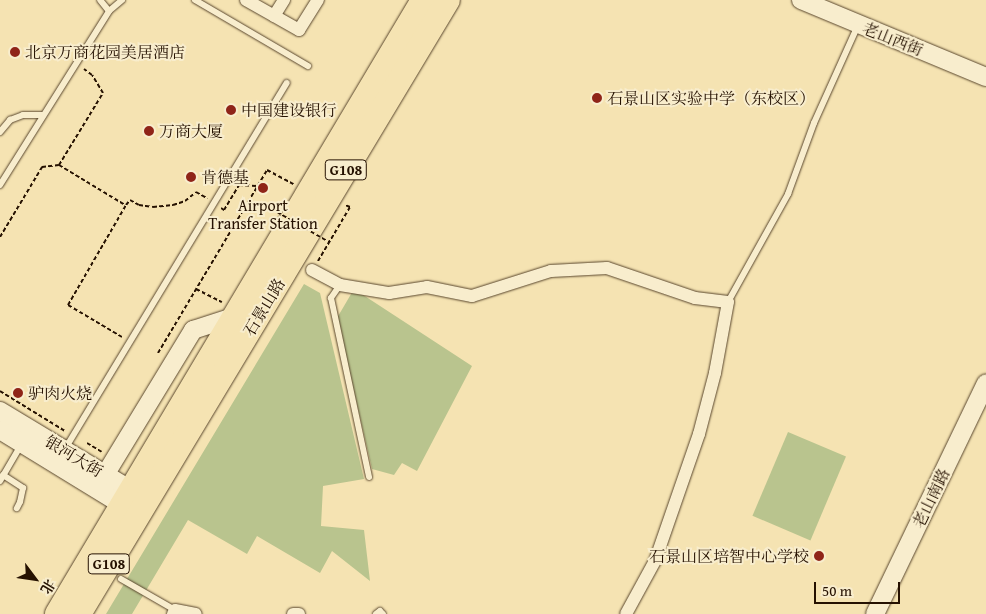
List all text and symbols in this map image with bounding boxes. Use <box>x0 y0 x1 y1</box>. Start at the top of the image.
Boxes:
street label: 老山西街 <box>860 18 926 60</box>
place label: 北京万商花园美居酒店 <box>25 42 185 62</box>
marker: 北京万商花园美居酒店 <box>9 46 21 58</box>
place label: 石景山区实验中学（东校区） <box>607 88 815 108</box>
marker: 石景山区实验中学（东校区） <box>591 92 603 104</box>
place label: 中国建设银行 <box>241 100 337 120</box>
marker: 中国建设银行 <box>225 104 237 116</box>
place label: 万商大厦 <box>159 121 223 141</box>
marker: 万商大厦 <box>143 125 155 137</box>
road number: G108 <box>325 158 367 182</box>
place label: 肯德基 <box>201 167 249 187</box>
marker: 肯德基 <box>185 171 197 183</box>
marker: Airport Transfer Station <box>257 182 269 194</box>
place label: Airport Transfer Station <box>208 195 318 233</box>
street label: 石景山路 <box>239 275 289 339</box>
place label: 驴肉火烧 <box>28 383 92 403</box>
marker: 驴肉火烧 <box>12 387 24 399</box>
street label: 银河大街 <box>42 431 106 481</box>
street label: 老山南路 <box>908 465 954 531</box>
place label: 石景山区培智中心学校 <box>649 546 809 566</box>
marker: 石景山区培智中心学校 <box>813 550 825 562</box>
road number: G108 <box>88 552 130 576</box>
north arrow <box>10 554 60 604</box>
scale bar <box>816 572 902 604</box>
text: 北 <box>36 576 60 598</box>
text: 50 m <box>822 580 852 601</box>

